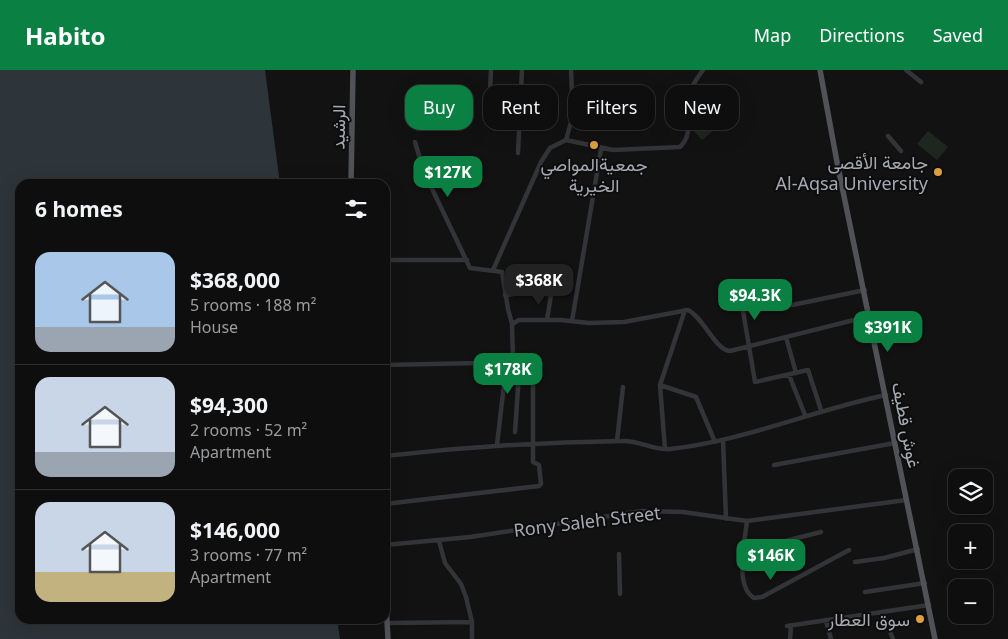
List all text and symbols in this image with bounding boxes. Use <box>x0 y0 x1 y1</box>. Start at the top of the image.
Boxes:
text: Habito <box>25 19 106 52</box>
text: Map <box>754 23 791 47</box>
text: Directions <box>819 23 905 47</box>
text: Saved <box>933 23 983 47</box>
chip: Buy <box>405 85 473 130</box>
chip: Rent <box>483 85 558 130</box>
chip: Filters <box>568 85 655 130</box>
chip: New <box>665 85 739 130</box>
street label: الرشيد <box>326 104 350 150</box>
marker: جمعيةالمواصي الخيرية <box>588 139 600 151</box>
place label: جامعة الأقصى Al-Aqsa University <box>775 150 929 195</box>
place label: جمعيةالمواصي الخيرية <box>540 152 648 197</box>
pin: $127K <box>413 156 483 198</box>
text: $127K <box>424 161 472 183</box>
marker: جامعة الأقصى Al-Aqsa University <box>932 166 944 178</box>
text: 6 homes <box>35 195 123 223</box>
icon: filters <box>342 195 370 223</box>
pin: $368K <box>504 264 574 306</box>
text: $368,000 <box>190 266 280 294</box>
text: $368K <box>515 269 563 291</box>
icon: home <box>75 272 135 332</box>
pin: $94.3K <box>714 278 796 321</box>
text: $94.3K <box>729 284 781 306</box>
text: 5 rooms · 188 m² <box>190 294 316 316</box>
pin: $391K <box>853 310 923 353</box>
text: House <box>190 316 238 338</box>
text: $391K <box>864 316 912 338</box>
pin: $178K <box>473 352 543 395</box>
text: $178K <box>484 358 532 380</box>
street label: غوش قطيف <box>887 380 927 470</box>
text: $94,300 <box>190 391 268 419</box>
icon: home <box>75 397 135 457</box>
text: 2 rooms · 52 m² <box>190 419 307 441</box>
text: Apartment <box>190 441 271 463</box>
map controls <box>948 469 993 624</box>
button: layers <box>948 469 993 514</box>
street label: Rony Saleh Street <box>512 500 662 542</box>
text: $146,000 <box>190 516 280 544</box>
icon: home <box>75 522 135 582</box>
button: + <box>948 524 993 569</box>
pin: $146K <box>736 538 806 581</box>
text: 3 rooms · 77 m² <box>190 544 307 566</box>
text: $146K <box>747 544 795 566</box>
text: Apartment <box>190 566 271 588</box>
button: − <box>948 579 993 624</box>
place label: سوق العطار <box>827 607 910 631</box>
marker: سوق العطار <box>914 613 926 625</box>

